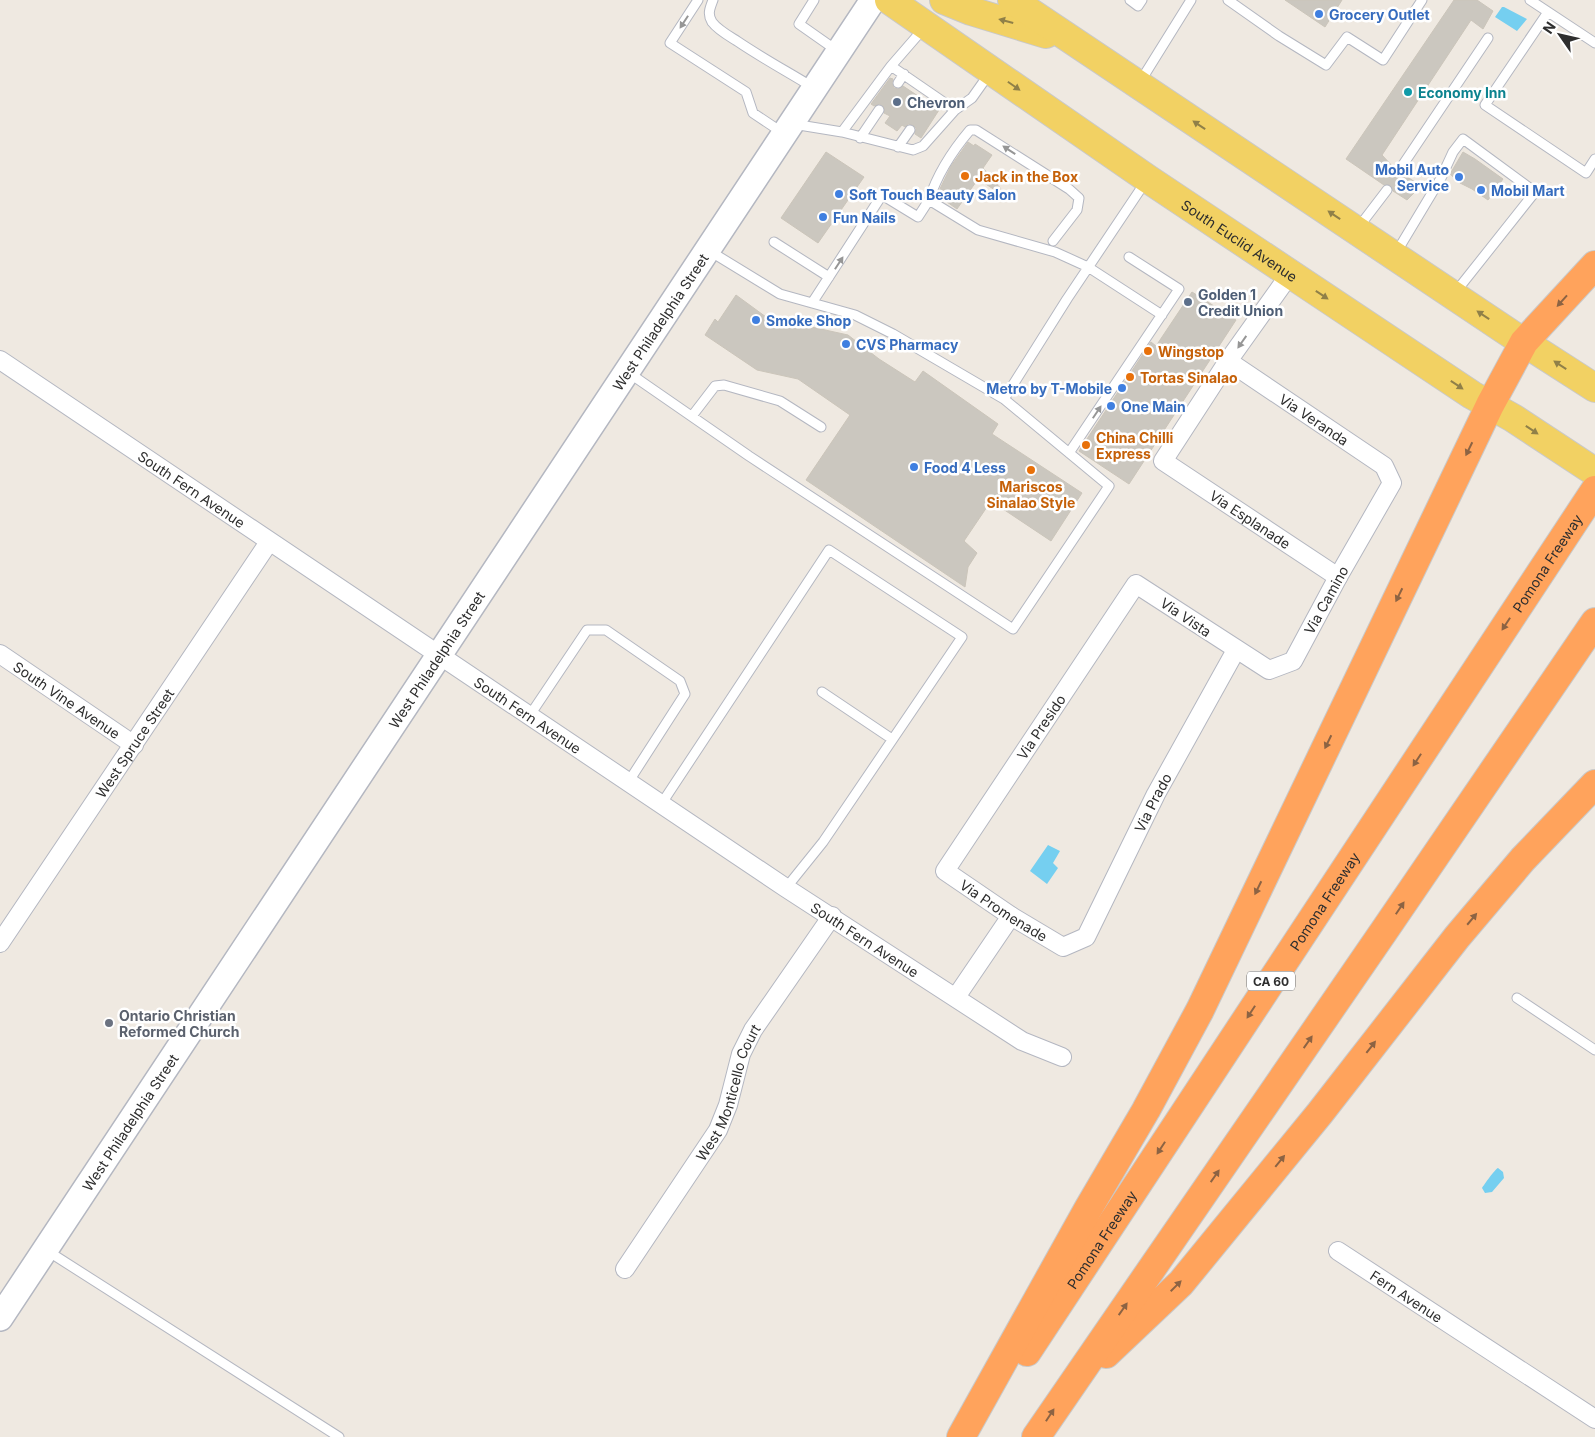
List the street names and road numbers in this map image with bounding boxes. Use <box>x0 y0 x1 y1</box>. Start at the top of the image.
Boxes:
street label: South Euclid Avenue <box>1178 195 1301 285</box>
street label: West Philadelphia Street <box>608 250 712 393</box>
street label: Via Veranda <box>1276 390 1352 448</box>
street label: South Fern Avenue <box>135 447 249 531</box>
street label: Via Esplanade <box>1207 486 1294 552</box>
street label: Pomona Freeway <box>1508 511 1586 615</box>
street label: Via Camino <box>1300 563 1352 637</box>
street label: West Philadelphia Street <box>385 587 488 731</box>
street label: Via Vista <box>1157 594 1215 640</box>
street label: South Vine Avenue <box>10 657 124 742</box>
street label: South Fern Avenue <box>471 673 585 757</box>
street label: West Spruce Street <box>92 685 177 801</box>
street label: Via Presido <box>1013 691 1069 763</box>
street label: Via Prado <box>1130 770 1175 835</box>
street label: Pomona Freeway <box>1286 849 1363 953</box>
street label: Via Promenade <box>957 875 1051 944</box>
street label: South Fern Avenue <box>808 898 922 980</box>
road number: CA 60 <box>1247 971 1295 990</box>
street label: West Monticello Court <box>692 1020 764 1164</box>
street label: West Philadelphia Street <box>78 1050 181 1194</box>
street label: Pomona Freeway <box>1063 1187 1140 1292</box>
street label: Fern Avenue <box>1367 1266 1446 1326</box>

